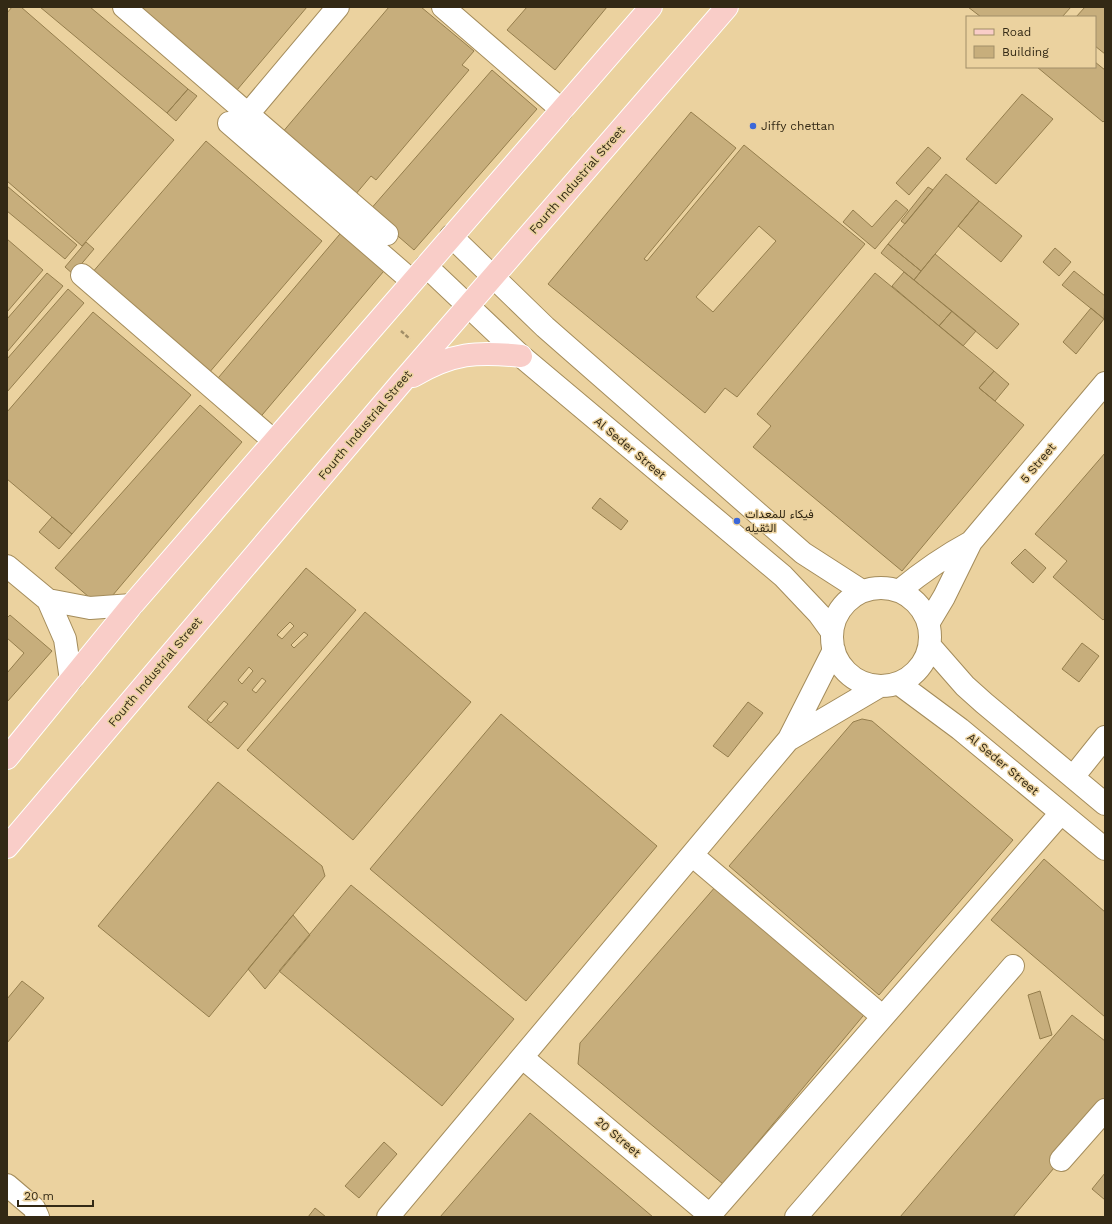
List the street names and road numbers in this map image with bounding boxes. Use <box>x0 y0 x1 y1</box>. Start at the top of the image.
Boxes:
street label: Fourth Industrial Street <box>526 123 628 237</box>
street label: Fourth Industrial Street <box>315 368 415 482</box>
street label: Al Seder Street <box>591 414 669 482</box>
street label: 5 Street <box>1017 440 1059 486</box>
street label: Fourth Industrial Street <box>105 615 205 729</box>
street label: Al Seder Street <box>964 730 1042 798</box>
street label: 20 Street <box>593 1114 643 1160</box>

